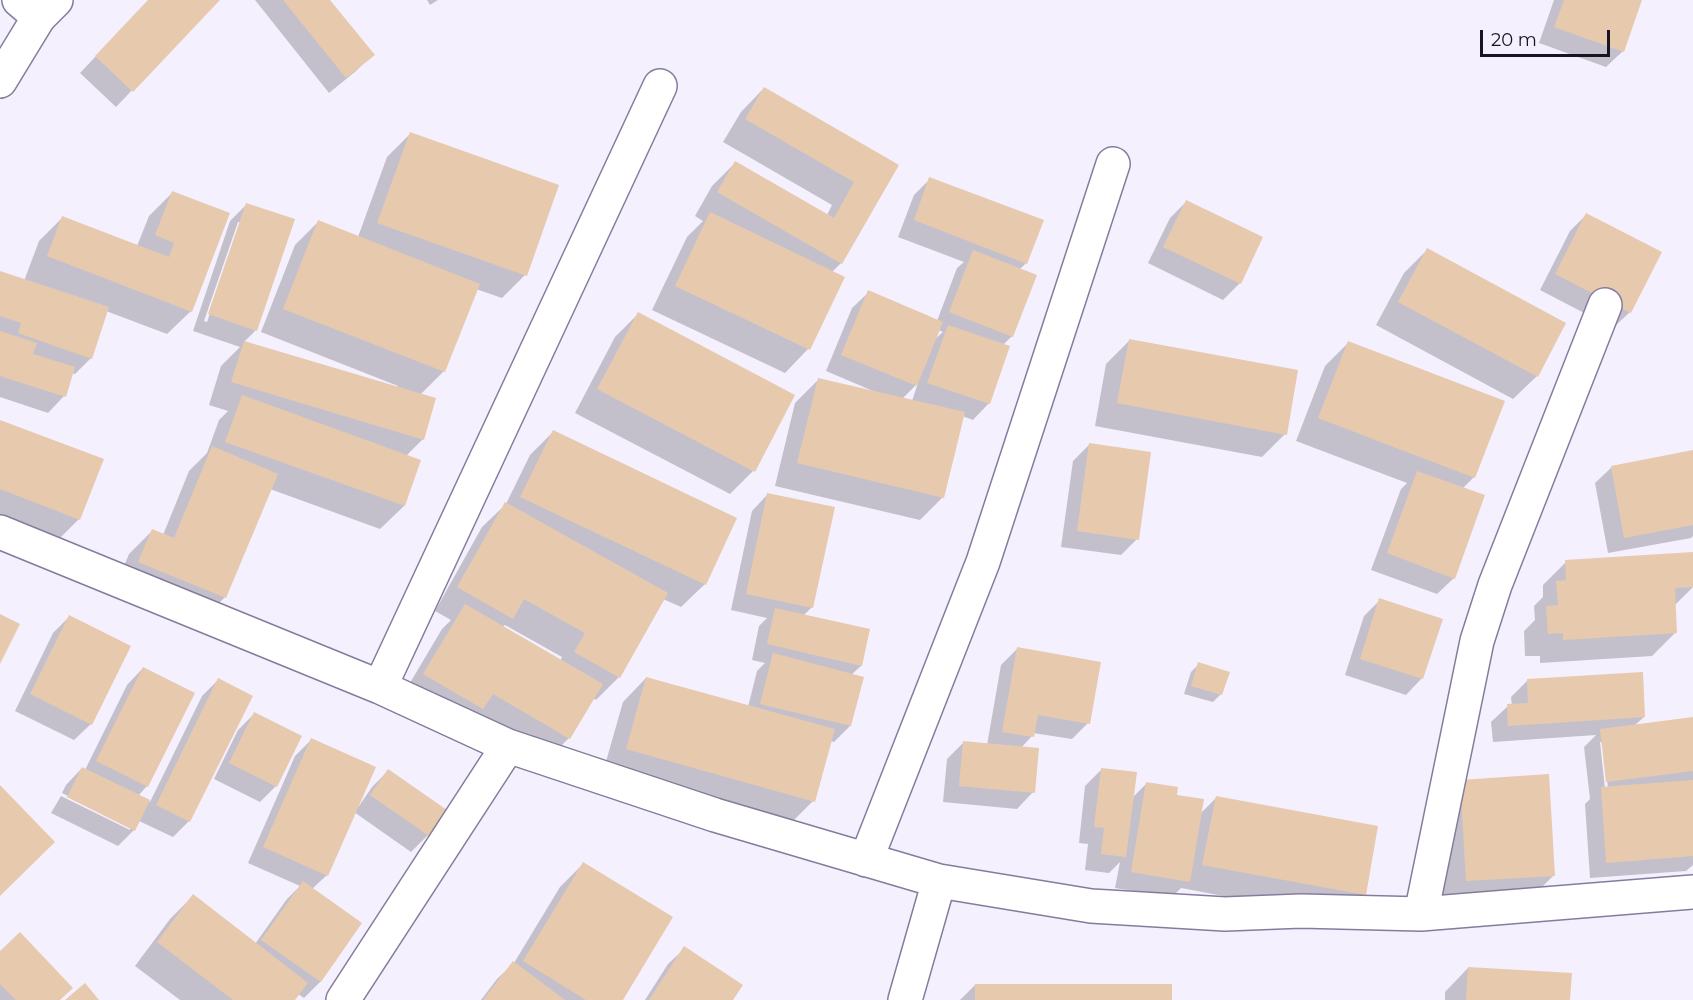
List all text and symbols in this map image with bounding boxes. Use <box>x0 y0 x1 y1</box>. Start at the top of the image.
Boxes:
scale bar <box>1483 18 1614 56</box>
text: 20 m <box>1491 29 1537 51</box>

